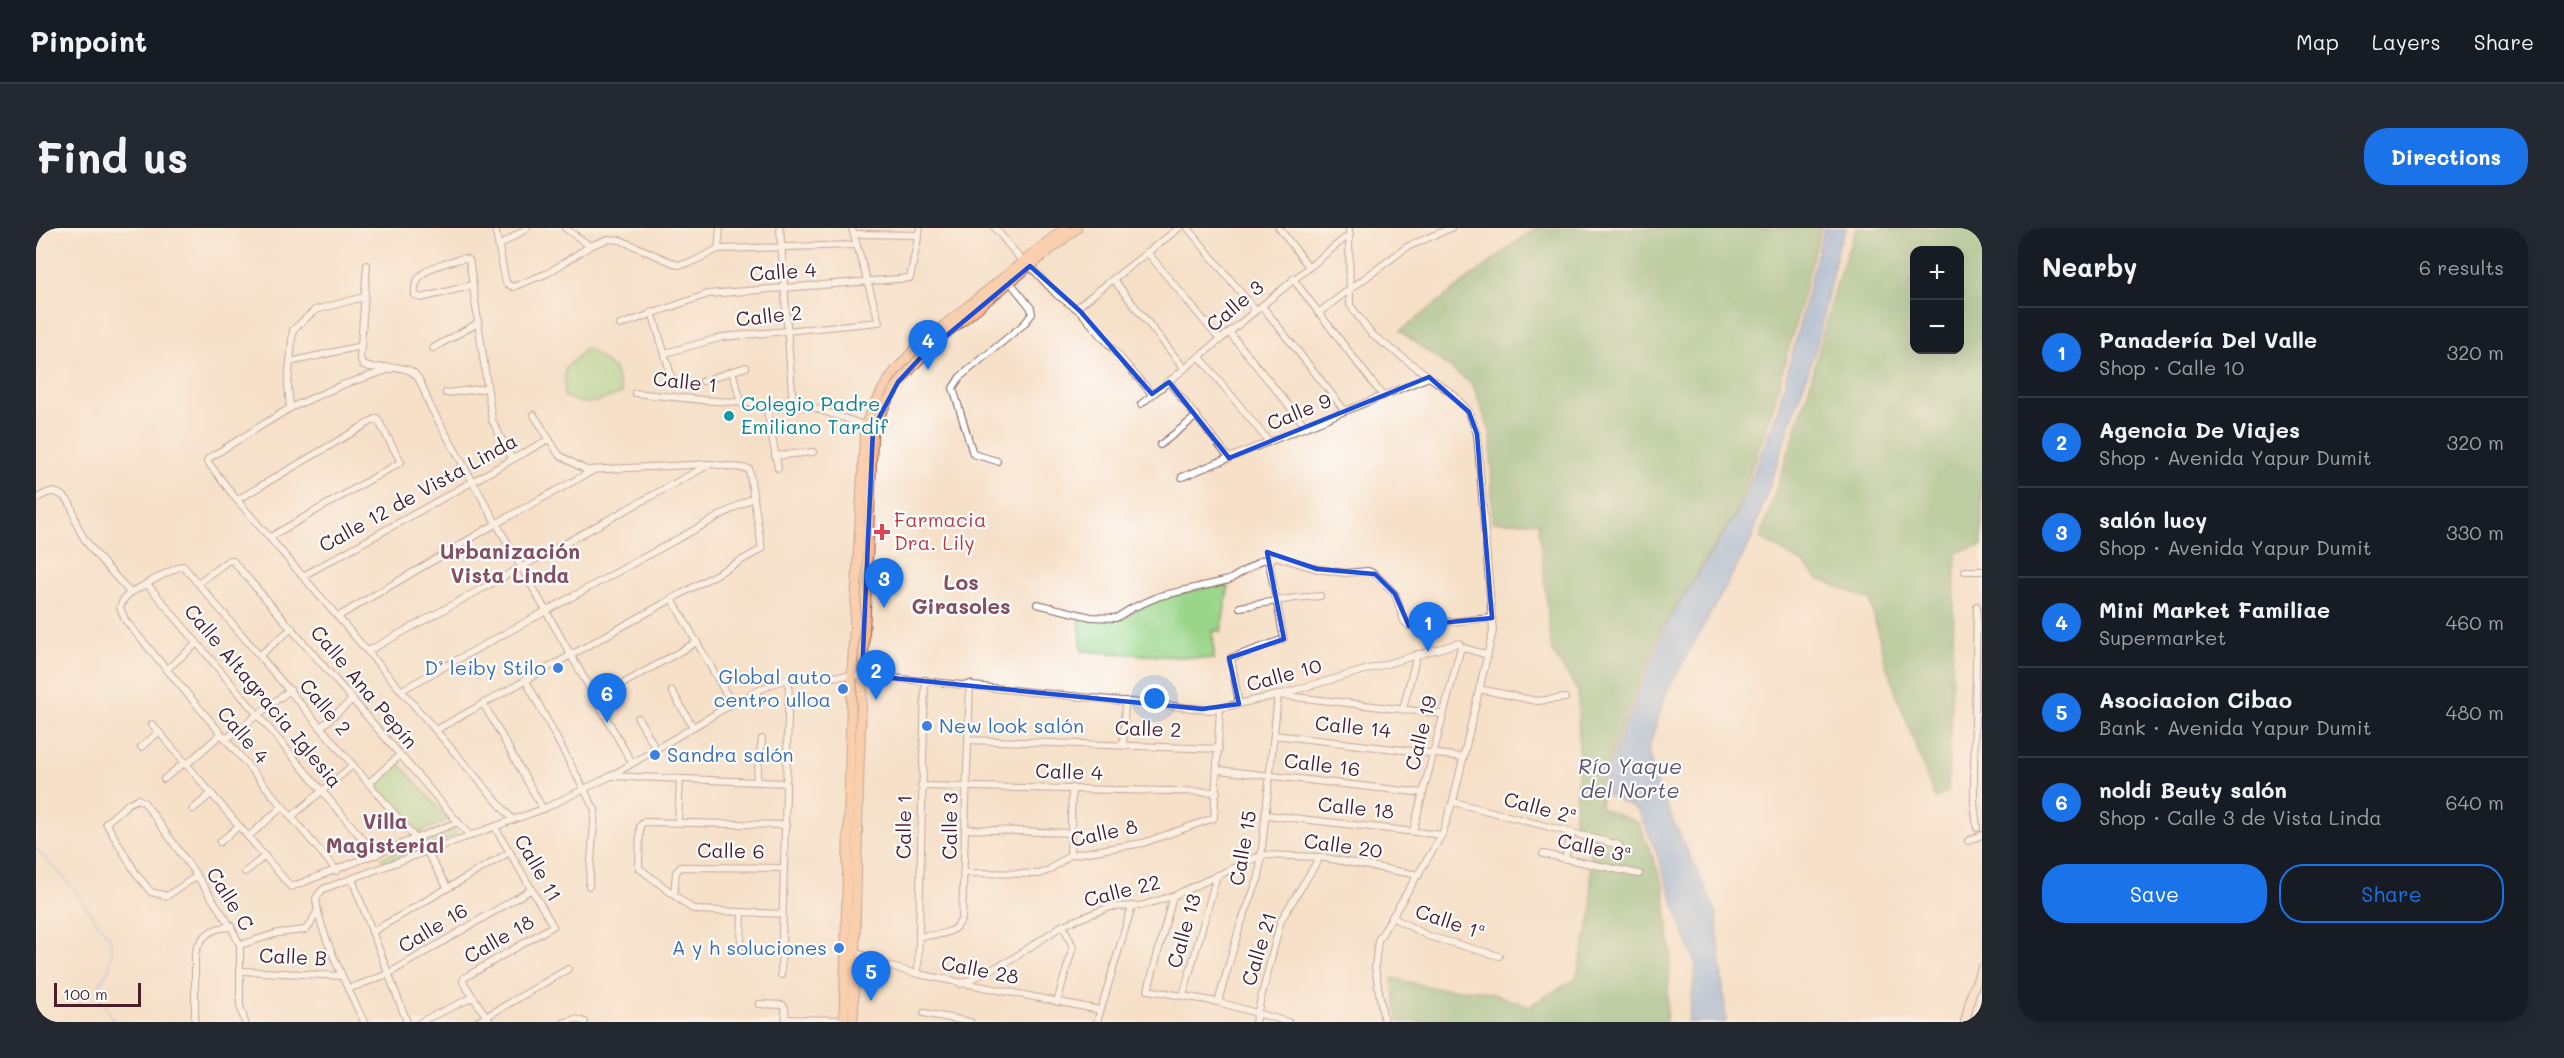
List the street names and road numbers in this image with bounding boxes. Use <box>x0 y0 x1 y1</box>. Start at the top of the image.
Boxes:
street label: Calle 4 <box>748 256 818 286</box>
street label: Calle 3 <box>1200 274 1268 337</box>
street label: Calle 2 <box>734 299 803 331</box>
street label: Calle 1 <box>652 365 719 397</box>
street label: Calle 9 <box>1263 386 1335 436</box>
street label: Calle 12 de Vista Linda <box>314 427 521 557</box>
street label: Calle Altagracia Iglesia <box>179 598 348 793</box>
street label: Calle Ana Pepín <box>305 619 424 754</box>
street label: Calle 10 <box>1243 652 1324 697</box>
street label: Calle 2 <box>294 672 357 740</box>
street label: Calle 19 <box>1398 692 1442 773</box>
street label: Calle 4 <box>212 700 276 769</box>
street label: Calle 14 <box>1314 709 1393 743</box>
street label: Calle 2 <box>1114 714 1182 742</box>
street label: Calle 16 <box>1283 746 1362 782</box>
street label: Calle 4 <box>1035 757 1103 785</box>
street label: Calle 2ª <box>1501 785 1579 829</box>
street label: Calle 18 <box>1317 790 1396 824</box>
street label: Calle 3 <box>935 792 963 860</box>
street label: Calle 1 <box>889 795 917 859</box>
street label: Calle 15 <box>1223 808 1261 888</box>
street label: Calle 8 <box>1068 812 1140 852</box>
street label: Calle 20 <box>1302 827 1384 863</box>
street label: Calle 3ª <box>1555 827 1633 867</box>
street label: Calle 11 <box>509 829 568 906</box>
street label: Calle 6 <box>697 836 765 864</box>
street label: Calle C <box>201 862 260 935</box>
street label: Calle 22 <box>1081 868 1163 912</box>
street label: Calle 13 <box>1160 891 1206 971</box>
street label: Calle 16 <box>393 896 472 958</box>
street label: Calle 1ª <box>1412 897 1488 945</box>
street label: Calle 18 <box>459 908 538 969</box>
street label: Calle 21 <box>1235 909 1282 989</box>
street label: Calle B <box>258 941 328 971</box>
street label: Calle 28 <box>939 949 1021 989</box>

